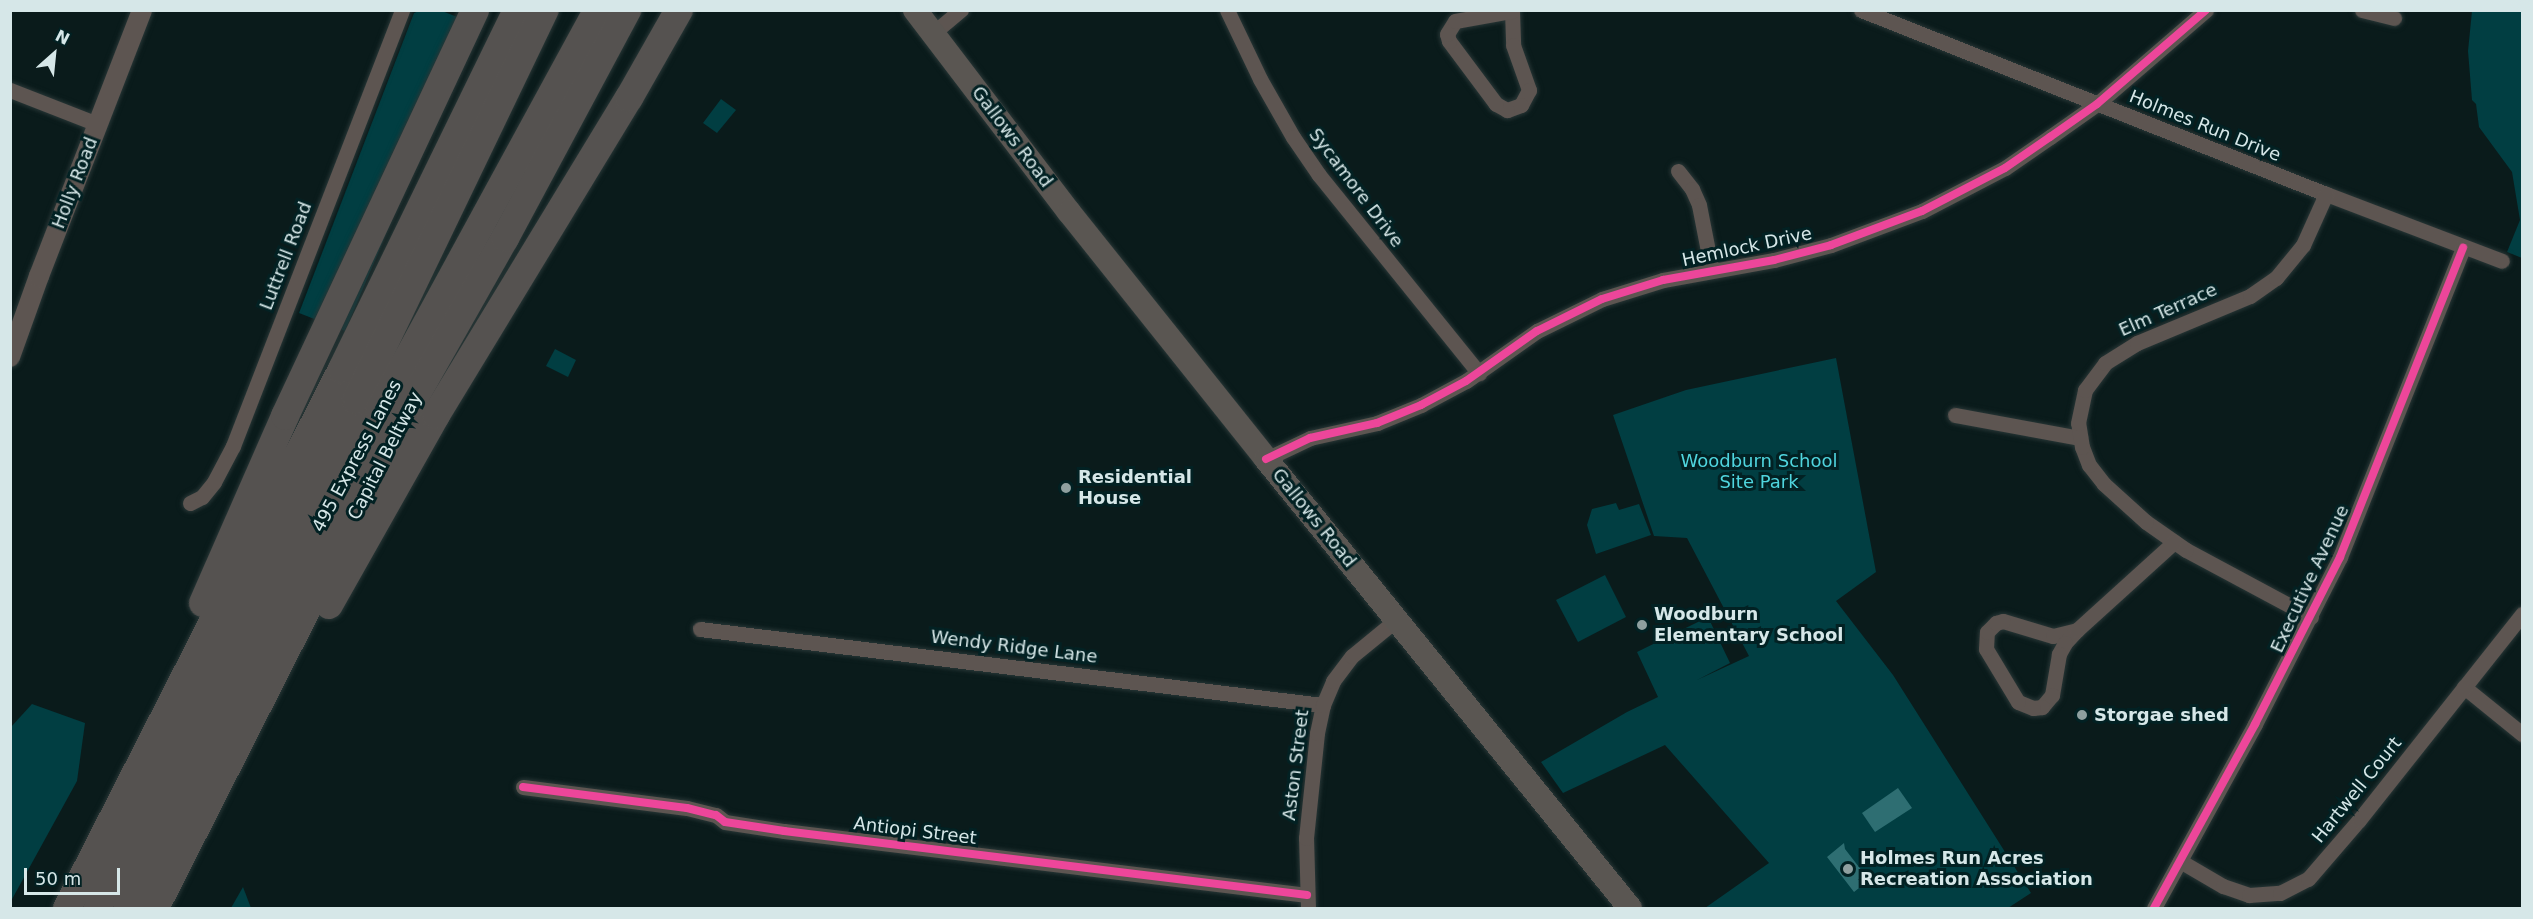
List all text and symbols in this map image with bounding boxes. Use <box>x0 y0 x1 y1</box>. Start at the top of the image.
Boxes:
north arrow <box>24 24 84 84</box>
text: N <box>52 26 73 49</box>
street label: Gallows Road <box>967 82 1057 192</box>
street label: Holmes Run Drive <box>2126 86 2284 166</box>
street label: Sycamore Drive <box>1304 124 1408 252</box>
street label: Holly Road <box>48 134 102 232</box>
street label: Luttrell Road <box>255 199 317 313</box>
street label: Hemlock Drive <box>1680 223 1814 271</box>
street label: Elm Terrace <box>2116 279 2220 341</box>
street label: 495 Express Lanes <box>308 376 406 536</box>
street label: Capital Beltway <box>343 388 427 524</box>
park label: Woodburn School Site Park <box>1681 451 1837 494</box>
street label: Gallows Road <box>1268 464 1360 572</box>
place label: Residential House <box>1078 467 1192 510</box>
marker: Residential House <box>1059 481 1073 495</box>
street label: Executive Avenue <box>2266 502 2354 656</box>
place label: Woodburn Elementary School <box>1654 604 1843 646</box>
marker: Woodburn Elementary School <box>1635 618 1649 632</box>
street label: Wendy Ridge Lane <box>929 626 1099 668</box>
place label: Storgae shed <box>2094 704 2229 726</box>
street label: Aston Street <box>1278 708 1314 822</box>
marker: Storgae shed <box>2075 708 2089 722</box>
street label: Hartwell Court <box>2308 733 2406 847</box>
street label: Antiopi Street <box>852 813 978 849</box>
place label: Holmes Run Acres Recreation Association <box>1860 848 2093 890</box>
scale bar <box>27 856 123 894</box>
marker: Holmes Run Acres Recreation Association <box>1841 862 1855 876</box>
text: 50 m <box>35 868 81 889</box>

